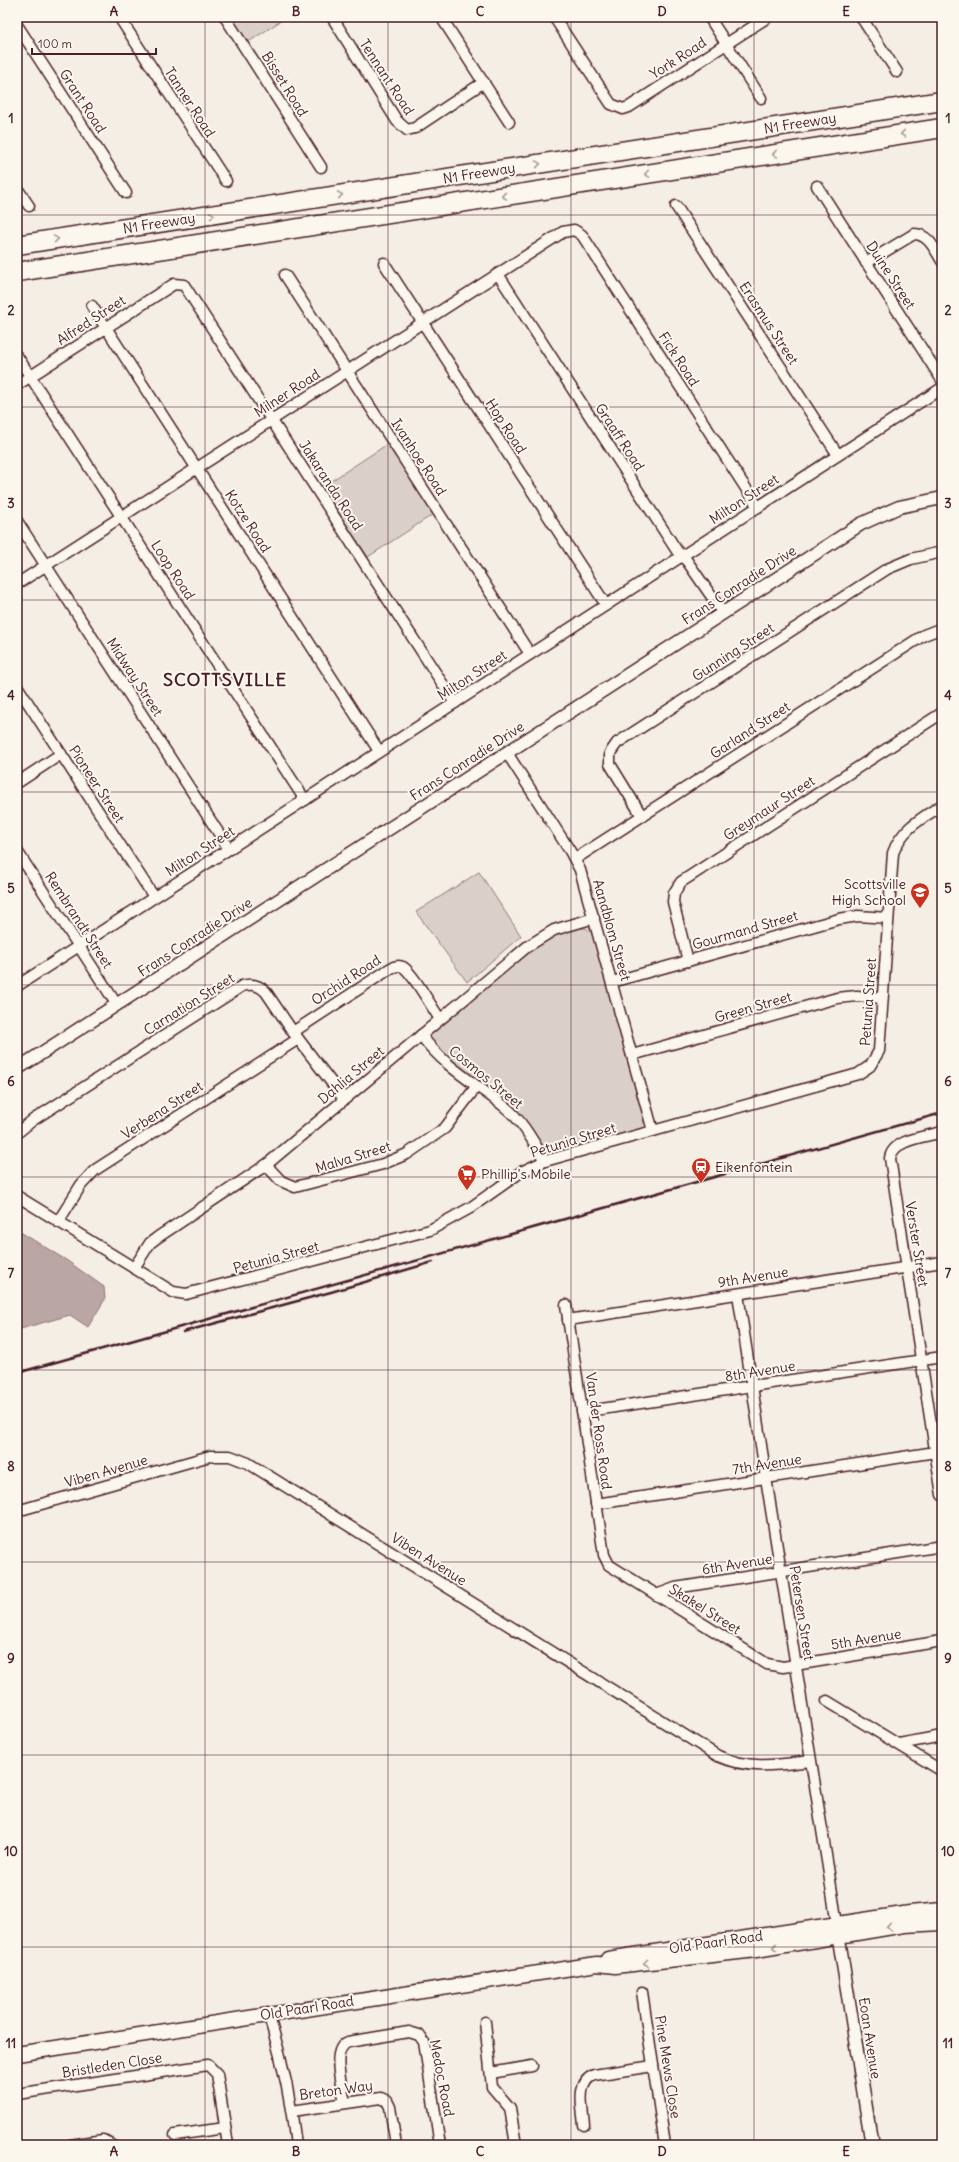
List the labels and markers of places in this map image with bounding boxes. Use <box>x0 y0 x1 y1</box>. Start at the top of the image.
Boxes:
place label: Scottsville High School <box>832 875 906 909</box>
school or university icon: Scottsville High School <box>909 881 931 909</box>
station icon: Eikenfontein <box>690 1156 712 1184</box>
place label: Eikenfontein <box>715 1158 793 1176</box>
supermarket icon: Phillip's Mobile <box>456 1163 478 1191</box>
place label: Phillip's Mobile <box>481 1165 571 1183</box>

